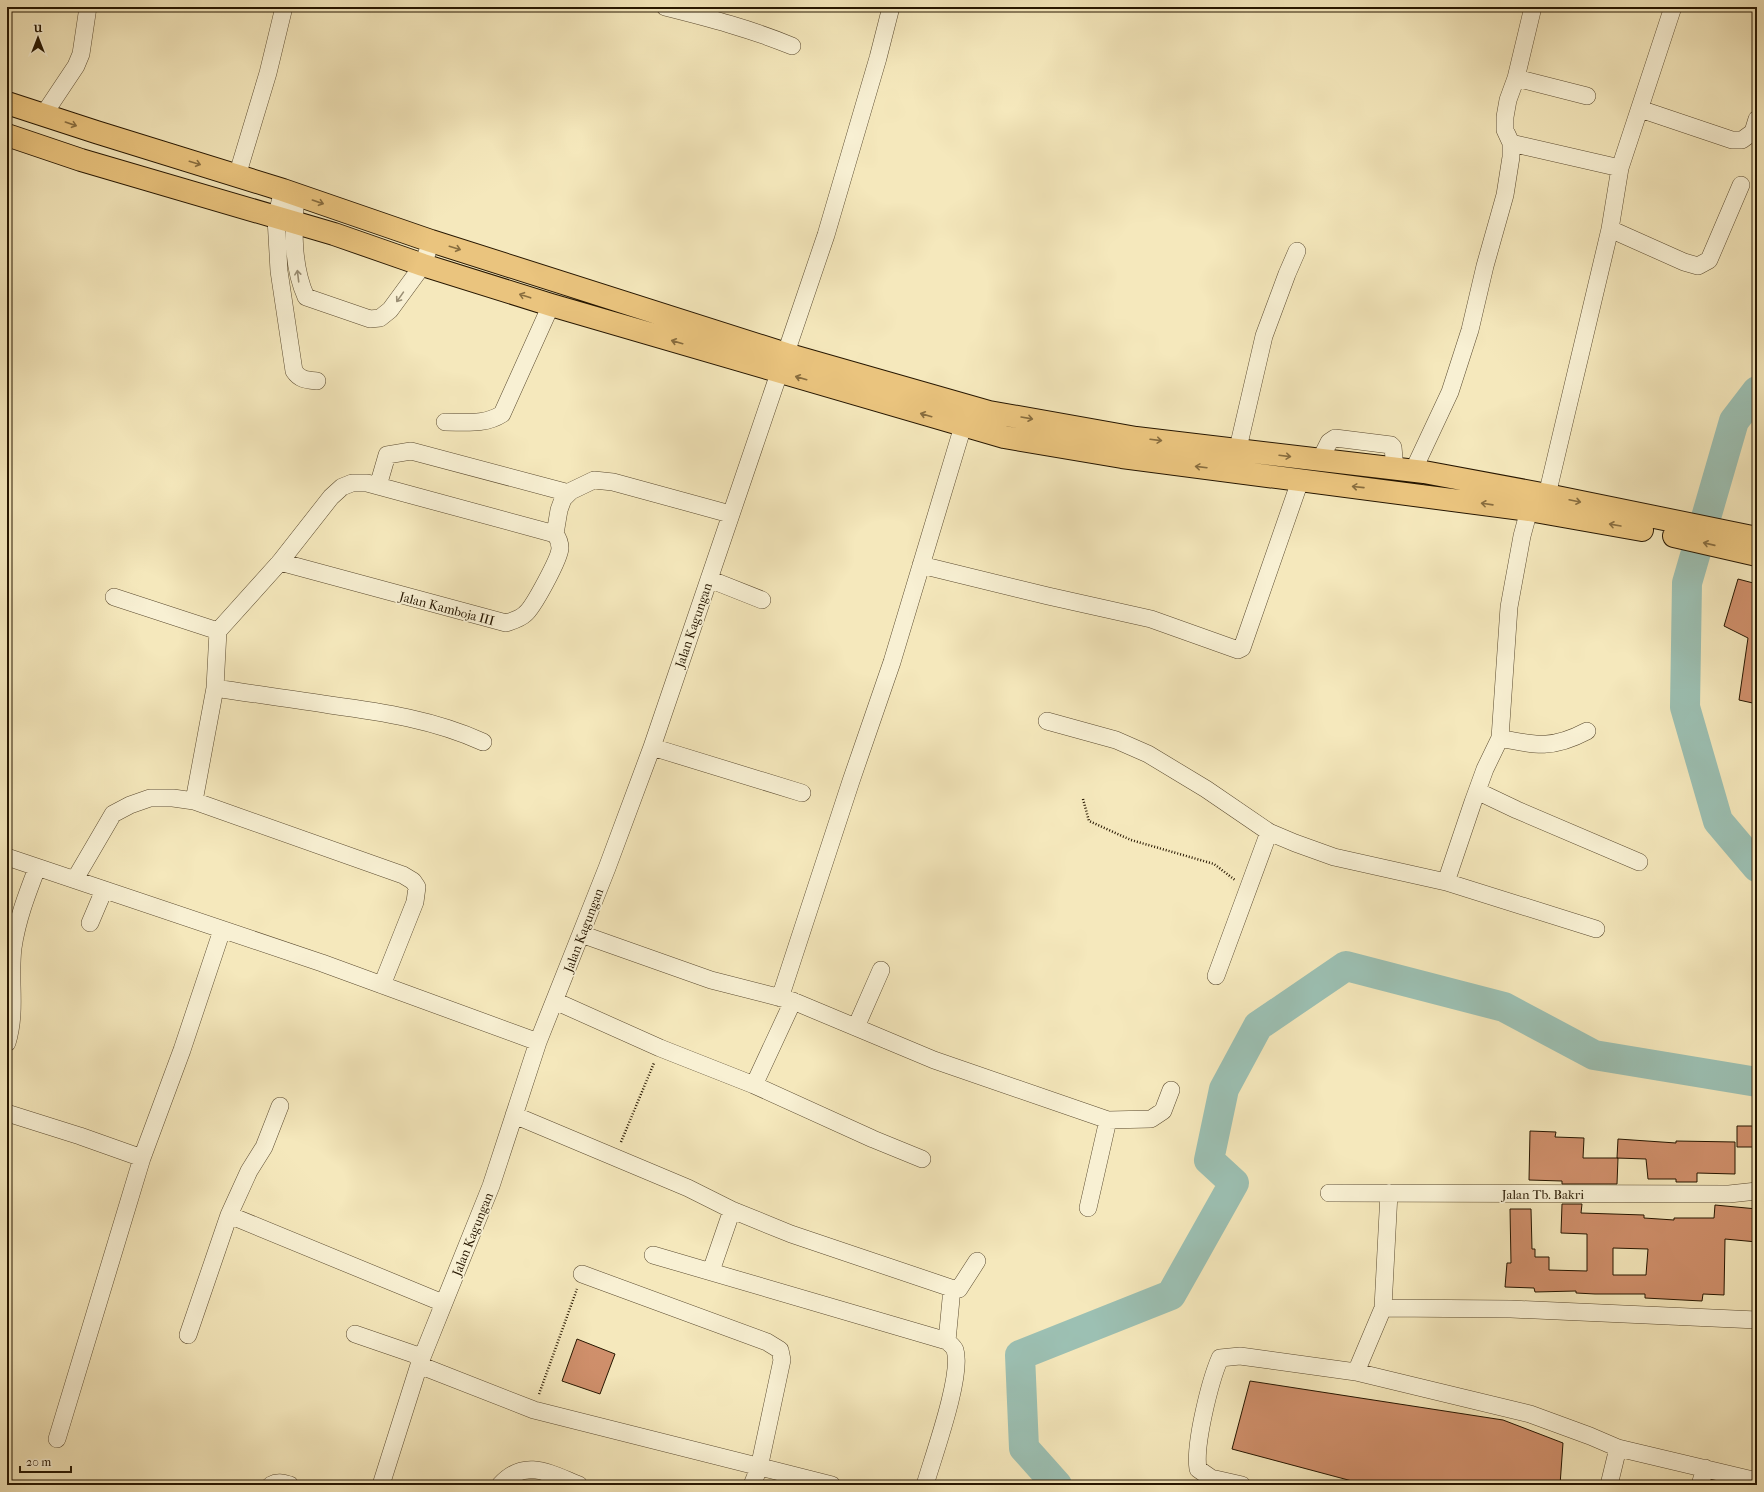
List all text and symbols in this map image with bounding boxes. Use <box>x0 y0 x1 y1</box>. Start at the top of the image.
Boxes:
north arrow <box>18 18 58 58</box>
text: U <box>33 22 43 35</box>
one-way arrow <box>64 120 76 128</box>
one-way arrow <box>188 160 201 167</box>
one-way arrow <box>312 199 325 206</box>
one-way arrow <box>448 245 461 252</box>
one-way arrow <box>295 270 302 283</box>
one-way arrow <box>396 291 404 302</box>
one-way arrow <box>519 292 532 299</box>
one-way arrow <box>670 338 683 345</box>
one-way arrow <box>795 374 808 382</box>
one-way arrow <box>920 411 933 418</box>
one-way arrow <box>1021 415 1034 423</box>
one-way arrow <box>1149 436 1162 444</box>
one-way arrow <box>1278 452 1291 459</box>
one-way arrow <box>1195 463 1208 471</box>
one-way arrow <box>1352 483 1365 491</box>
one-way arrow <box>1568 497 1581 505</box>
one-way arrow <box>1481 500 1494 508</box>
one-way arrow <box>1609 521 1622 529</box>
one-way arrow <box>1703 540 1716 548</box>
street label: Jalan Kagungan <box>672 580 715 671</box>
street label: Jalan Kamboja III <box>397 588 496 628</box>
street label: Jalan Kagungan <box>560 886 607 975</box>
street label: Jalan Tb. Bakri <box>1501 1187 1584 1202</box>
street label: Jalan Kagungan <box>449 1190 496 1279</box>
scale bar <box>20 1448 71 1474</box>
text: 20 m <box>26 1455 51 1469</box>

